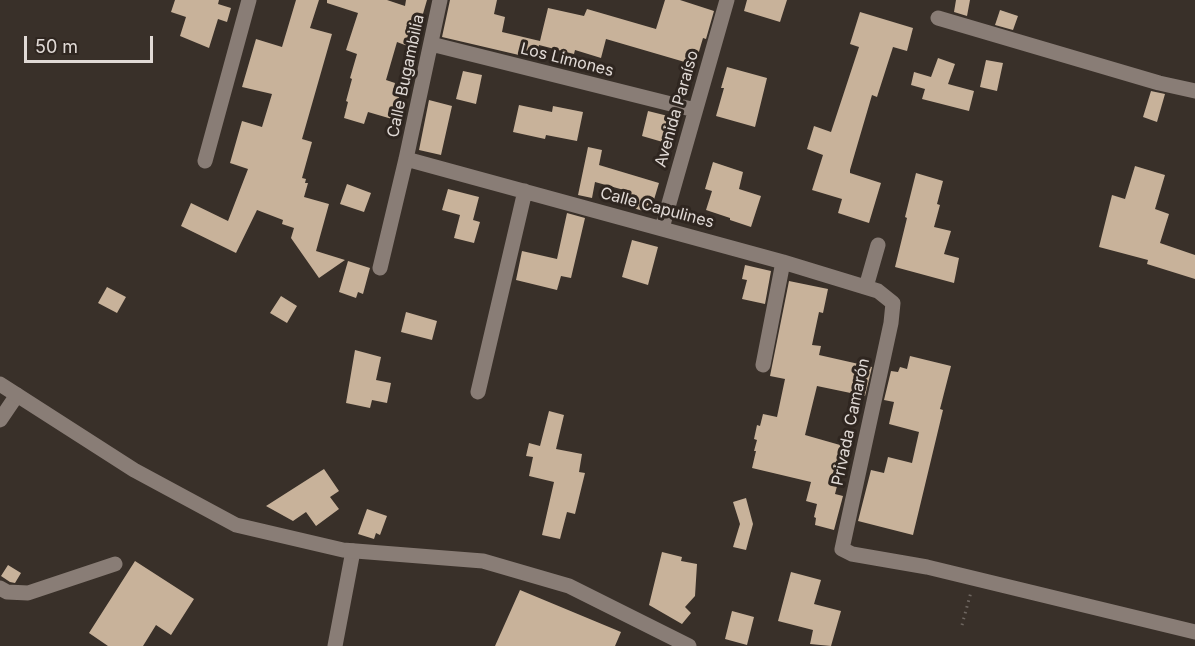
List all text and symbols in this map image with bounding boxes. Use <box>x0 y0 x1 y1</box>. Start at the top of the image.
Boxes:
street label: Calle Bugambilia <box>384 13 428 139</box>
scale bar <box>27 24 156 62</box>
text: 50 m <box>35 36 78 57</box>
street label: Los Limones <box>518 39 616 81</box>
street label: Avenida Paraíso <box>651 48 703 170</box>
street label: Calle Capulines <box>598 184 716 232</box>
street label: Privada Camarón <box>828 356 874 488</box>

